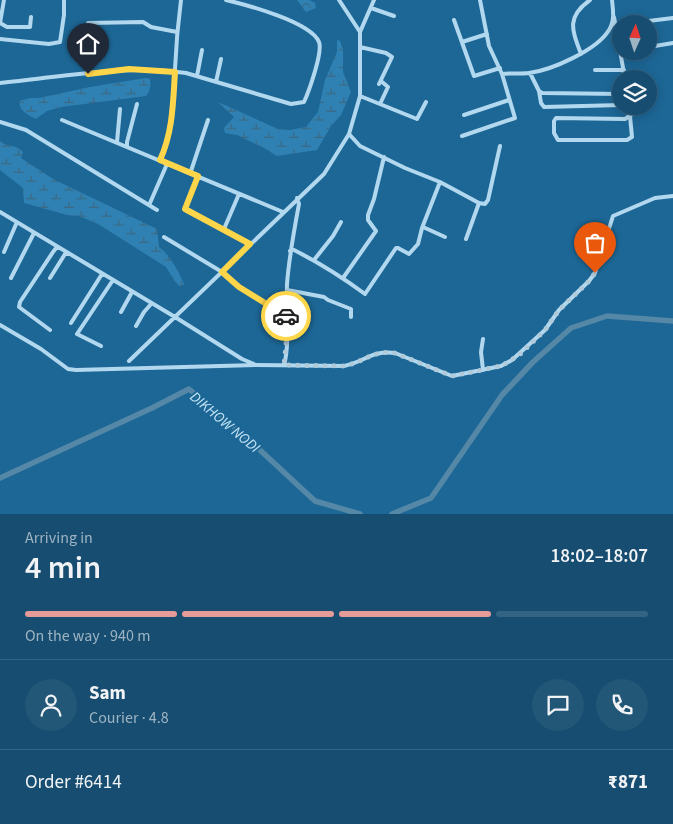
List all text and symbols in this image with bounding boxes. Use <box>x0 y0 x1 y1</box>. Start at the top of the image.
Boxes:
north arrow <box>612 15 658 60</box>
map controls <box>612 15 657 115</box>
pin <box>67 23 109 74</box>
icon: home <box>74 30 102 58</box>
button: layers <box>612 70 657 115</box>
pin <box>574 222 616 273</box>
icon: bag <box>581 229 609 257</box>
courier <box>261 291 311 341</box>
icon: car <box>272 302 300 330</box>
water label: DIKHOW NODI <box>185 387 264 458</box>
text: Arriving in <box>25 527 93 549</box>
text: 18:02–18:07 <box>550 543 648 570</box>
text: 4 min <box>25 545 101 591</box>
text: On the way · 940 m <box>25 625 150 647</box>
button: person <box>25 679 77 731</box>
button: chat <box>532 679 584 731</box>
button: phone <box>596 679 648 731</box>
text: Sam <box>89 680 126 707</box>
text: Courier · 4.8 <box>89 707 169 729</box>
text: Order #6414 <box>25 769 122 796</box>
text: ₹871 <box>608 769 648 796</box>

